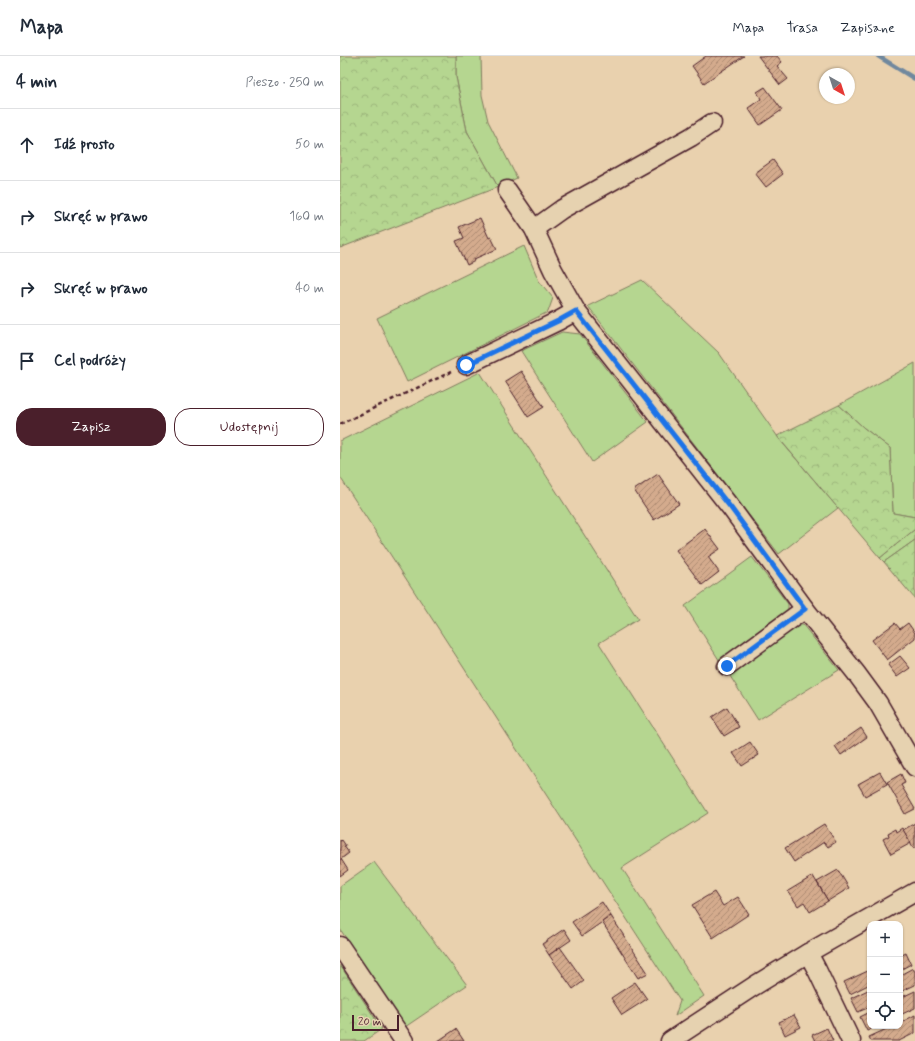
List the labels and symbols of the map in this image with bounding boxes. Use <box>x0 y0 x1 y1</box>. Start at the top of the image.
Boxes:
north arrow <box>819 68 855 104</box>
route start <box>457 356 475 374</box>
route end <box>718 657 736 675</box>
scale bar <box>352 1013 399 1032</box>

